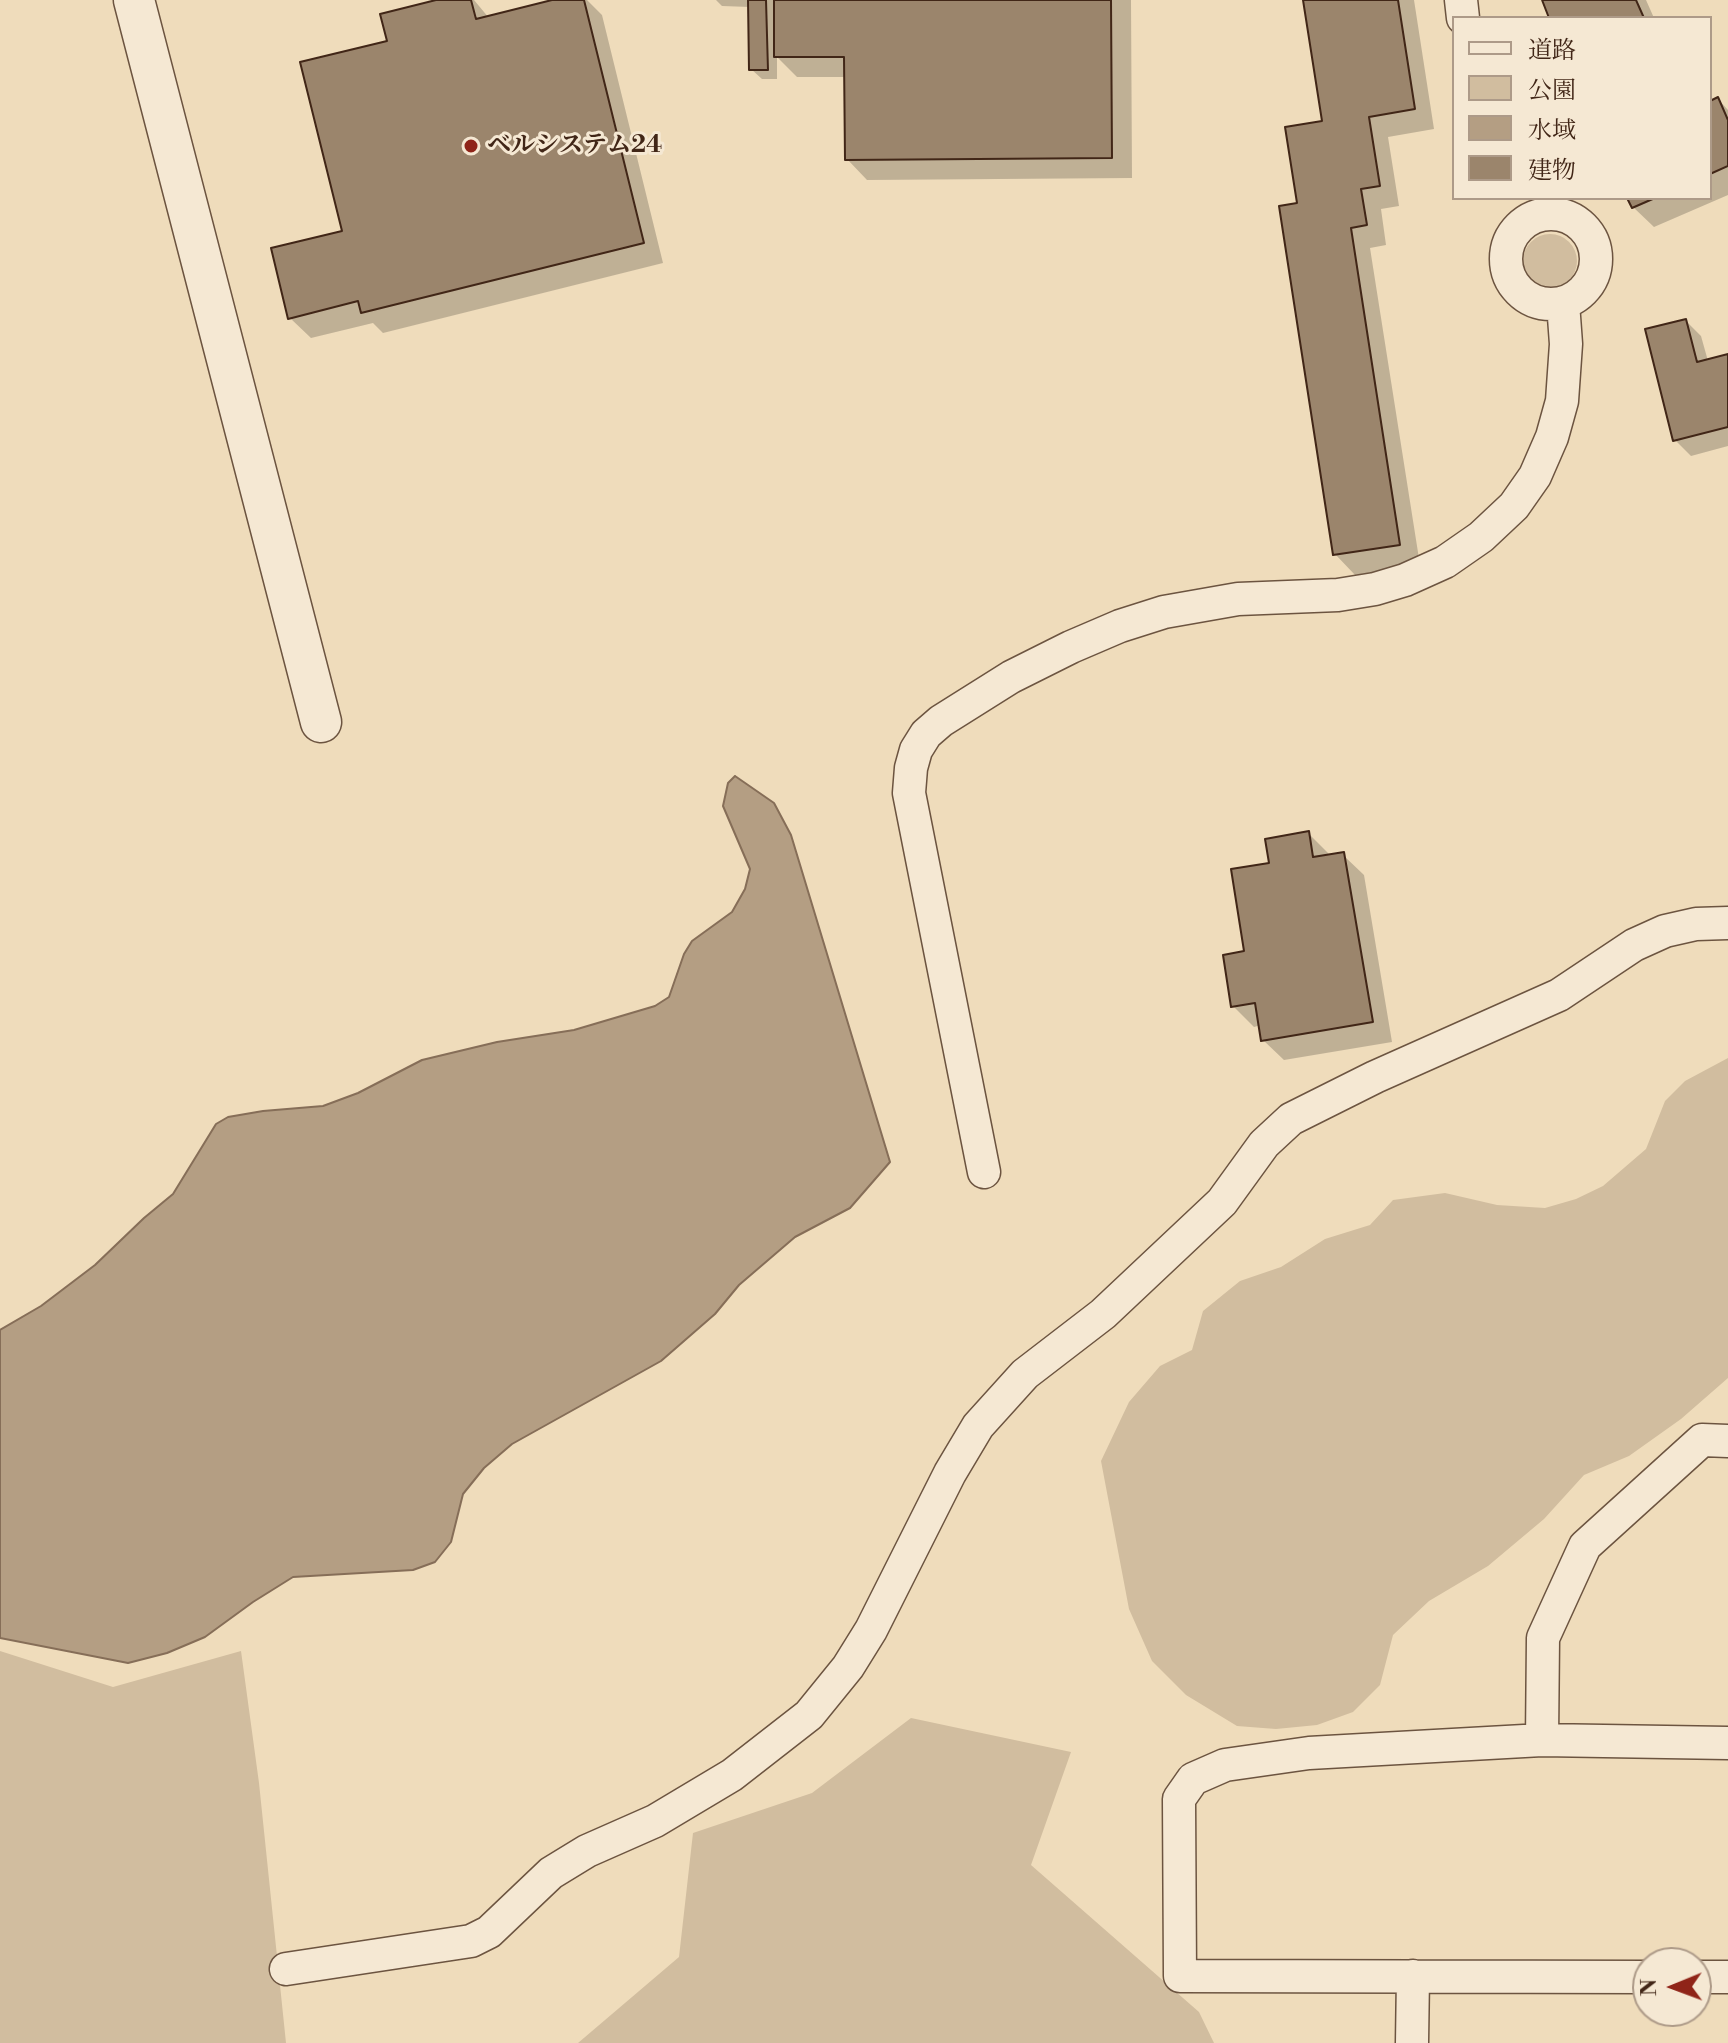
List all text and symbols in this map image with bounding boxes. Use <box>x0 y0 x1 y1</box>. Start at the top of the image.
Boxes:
legend <box>1452 16 1712 200</box>
text: 道路 <box>1528 36 1576 66</box>
text: 公園 <box>1528 76 1576 106</box>
text: 水域 <box>1528 116 1576 146</box>
place label: ベルシステム24 <box>487 132 662 160</box>
marker: ベルシステム24 <box>462 137 480 155</box>
text: 建物 <box>1528 156 1576 186</box>
north arrow <box>1632 1947 1712 2027</box>
text: N <box>1636 1978 1663 1996</box>

